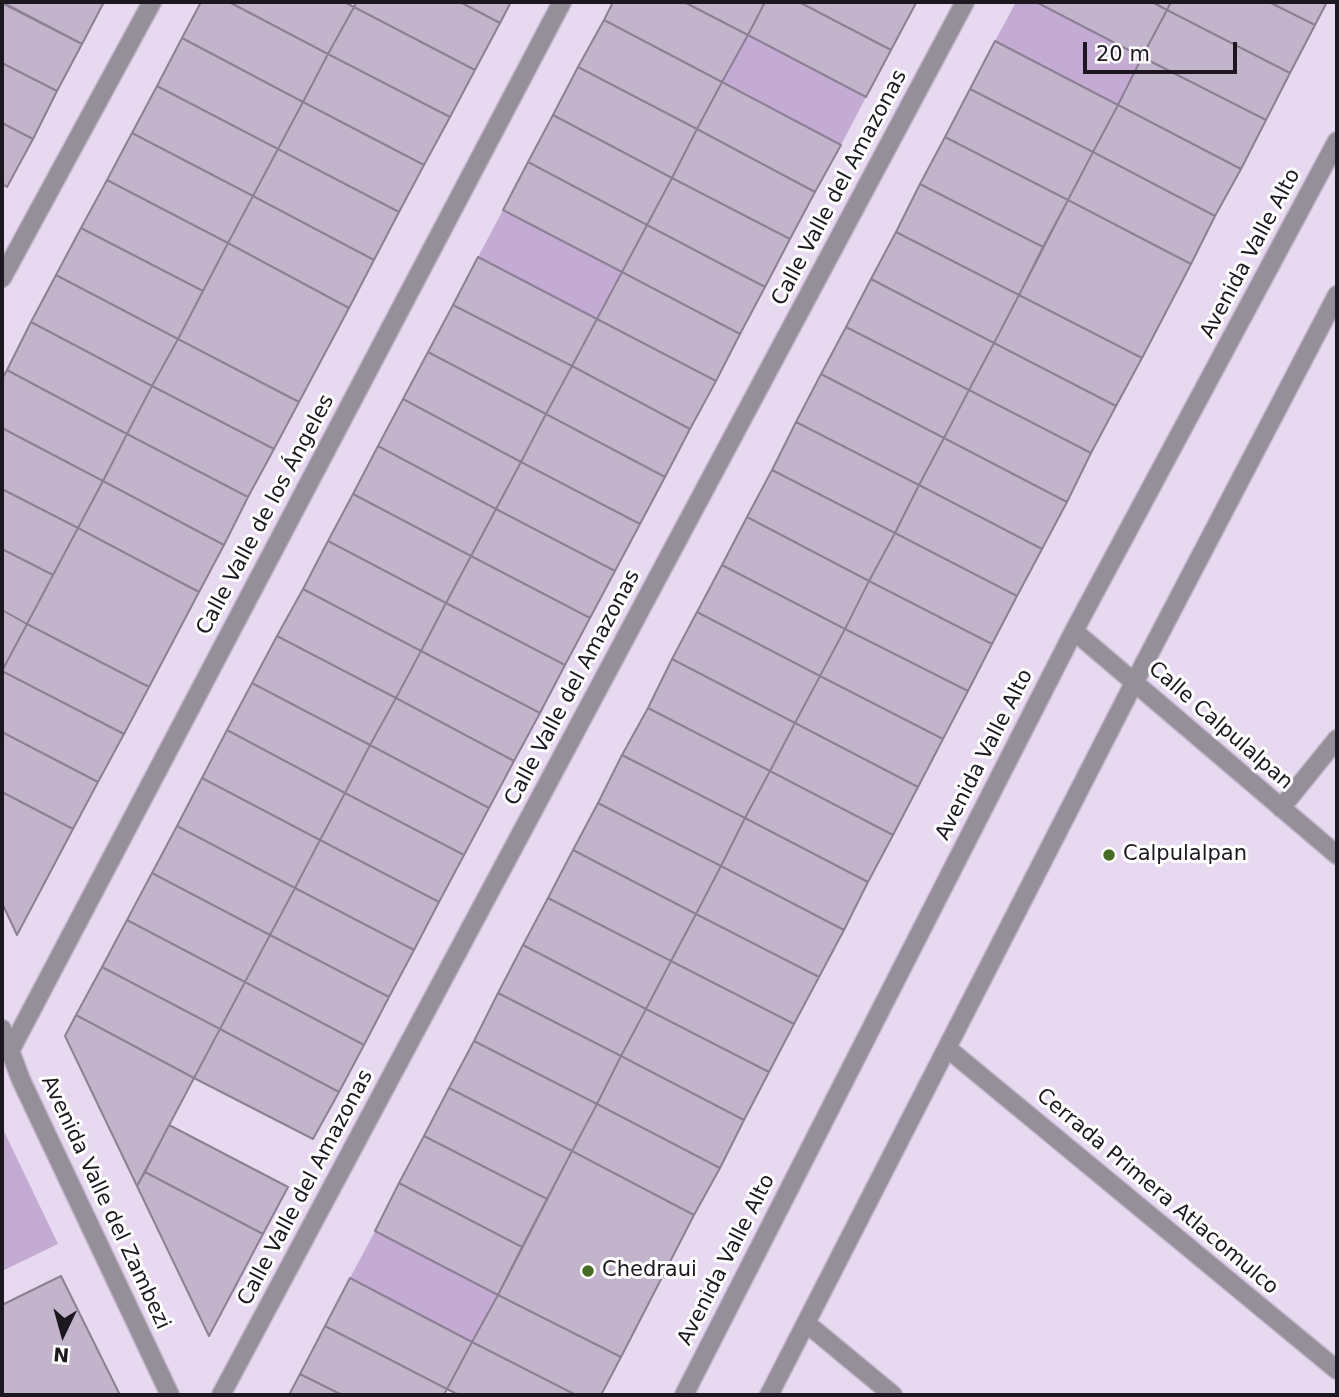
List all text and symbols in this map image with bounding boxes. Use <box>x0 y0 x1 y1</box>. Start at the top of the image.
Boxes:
scale bar <box>1087 28 1241 72</box>
text: 20 m <box>1096 42 1150 66</box>
street label: Calle Valle del Amazonas <box>767 66 913 310</box>
street label: Avenida Valle Alto <box>1196 165 1306 343</box>
street label: Calle Valle de los Ángeles <box>192 391 340 639</box>
street label: Calle Valle del Amazonas <box>500 566 646 810</box>
street label: Calle Calpulalpan <box>1143 657 1297 795</box>
street label: Avenida Valle Alto <box>931 665 1039 845</box>
place label: Calpulalpan <box>1123 842 1247 868</box>
marker: Calpulalpan <box>1101 847 1117 863</box>
street label: Calle Valle del Amazonas <box>233 1066 379 1310</box>
street label: Avenida Valle del Zambezi <box>35 1072 175 1334</box>
street label: Cerrada Primera Atlacomulco <box>1031 1083 1283 1301</box>
street label: Avenida Valle Alto <box>673 1170 781 1350</box>
place label: Chedraui <box>602 1258 697 1284</box>
marker: Chedraui <box>580 1263 596 1279</box>
north arrow <box>28 1299 98 1369</box>
text: N <box>52 1343 70 1367</box>

